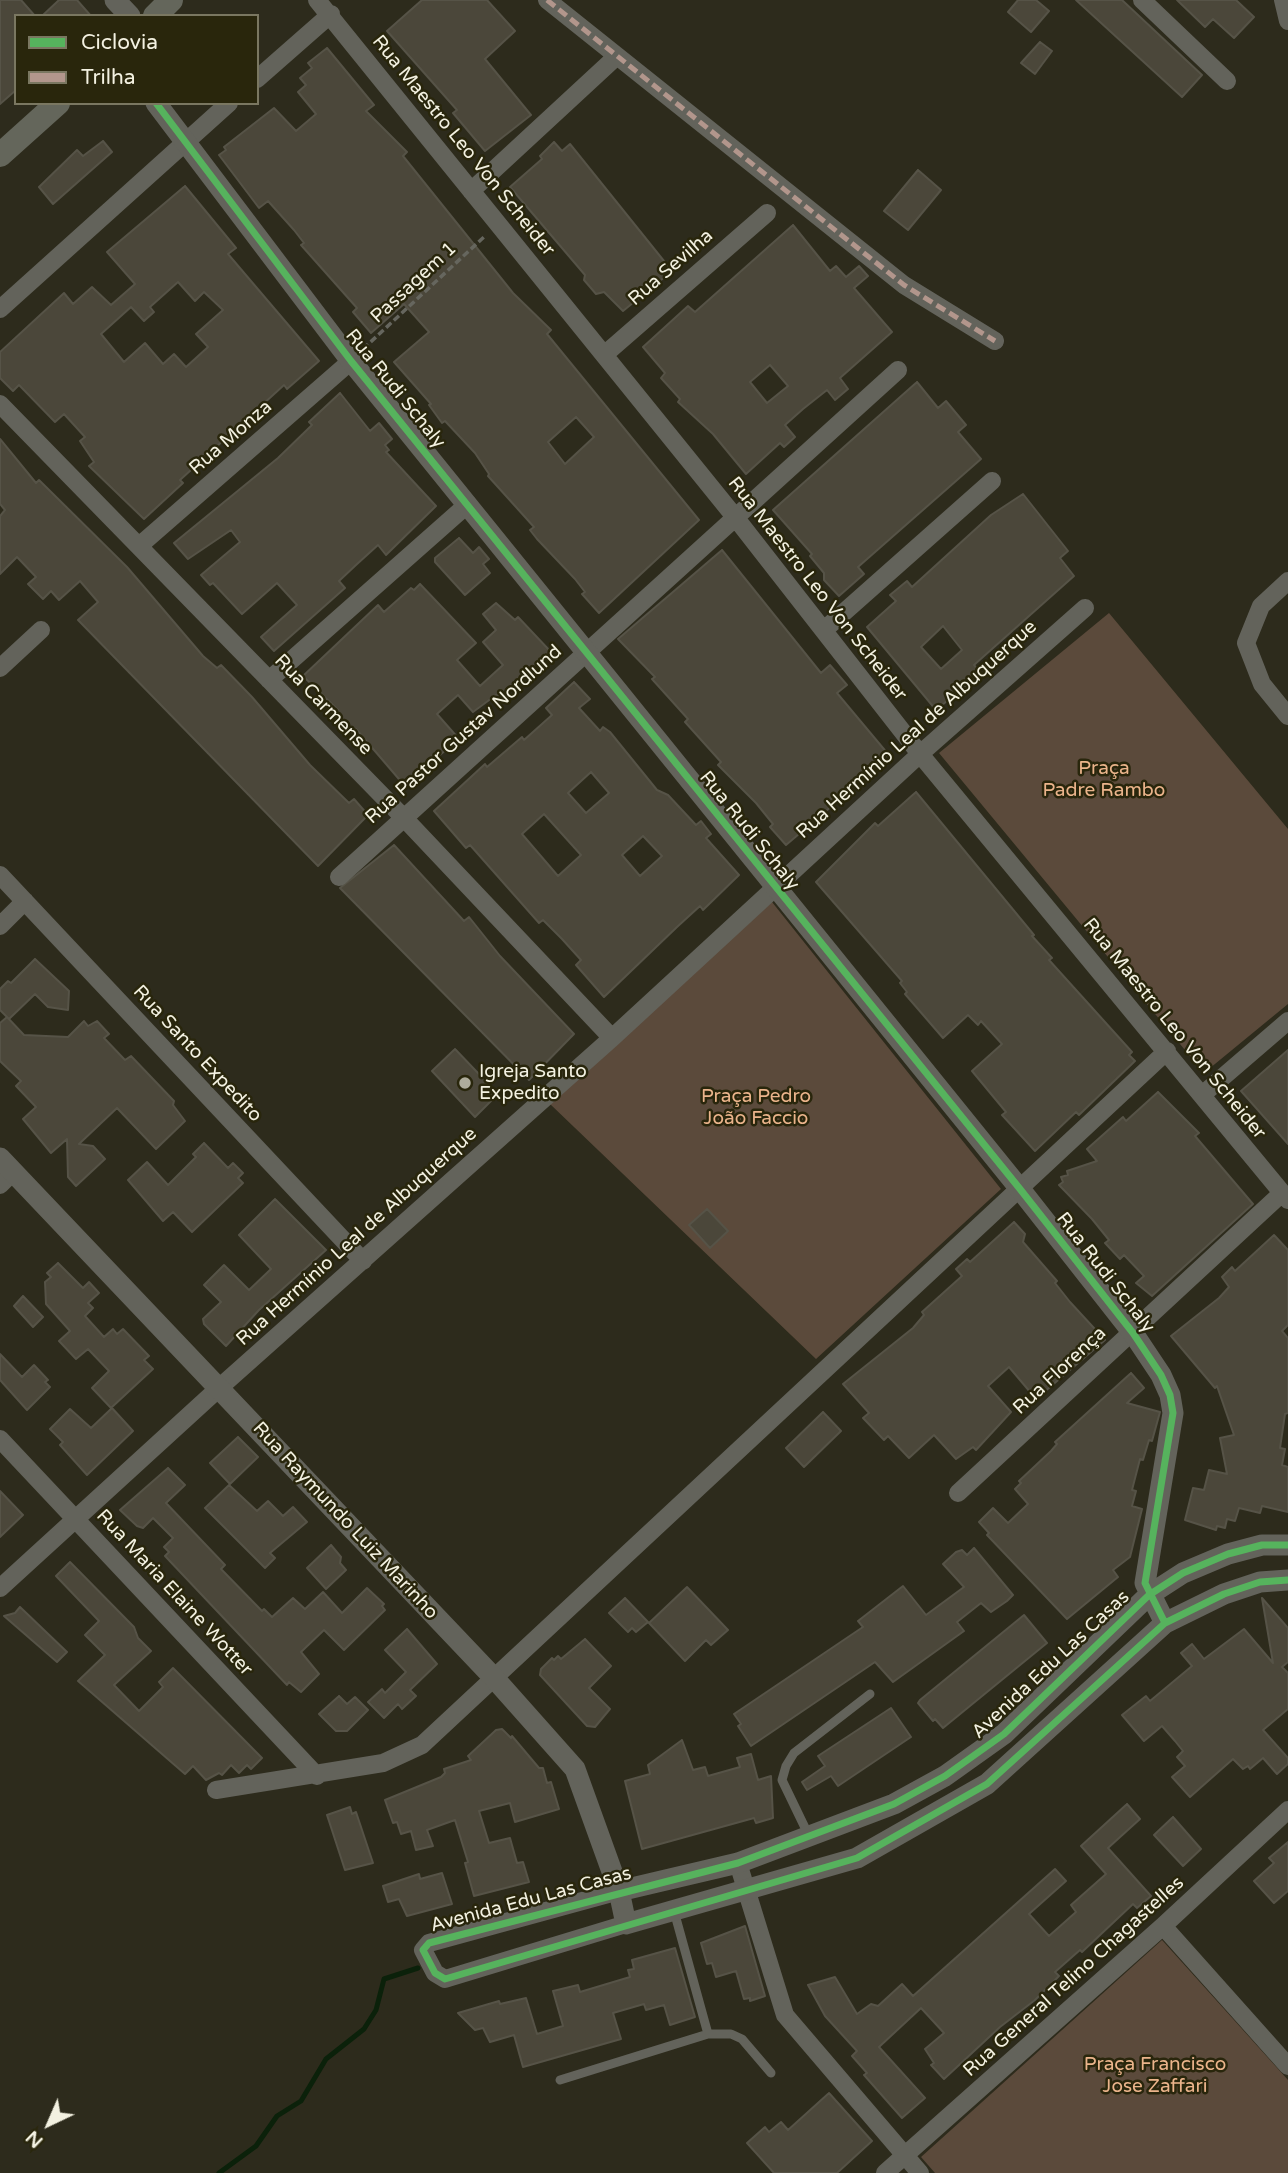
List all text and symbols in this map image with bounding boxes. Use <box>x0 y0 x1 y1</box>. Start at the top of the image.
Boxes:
legend <box>14 14 259 105</box>
text: Ciclovia <box>81 30 158 55</box>
street label: Rua Maestro Leo Von Scheider <box>367 31 559 261</box>
text: Trilha <box>81 65 136 90</box>
street label: Rua Sevilha <box>624 225 718 311</box>
street label: Passagem 1 <box>366 238 462 328</box>
street label: Rua Rudi Schaly <box>340 325 450 453</box>
street label: Rua Monza <box>185 396 277 480</box>
street label: Rua Maestro Leo Von Scheider <box>723 473 911 705</box>
street label: Rua Hermínio Leal de Albuquerque <box>792 616 1042 844</box>
street label: Rua Pastor Gustav Nordlund <box>361 641 567 829</box>
street label: Rua Carmense <box>269 650 377 760</box>
park label: Praça Padre Rambo <box>1043 758 1165 802</box>
street label: Rua Rudi Schaly <box>694 767 804 895</box>
street label: Rua Maestro Leo Von Scheider <box>1078 914 1270 1144</box>
street label: Rua Santo Expedito <box>128 981 266 1127</box>
place label: Igreja Santo Expedito <box>479 1061 587 1105</box>
marker: Igreja Santo Expedito <box>457 1075 473 1091</box>
park label: Praça Pedro João Faccio <box>701 1086 811 1130</box>
street label: Rua Hermínio Leal de Albuquerque <box>232 1123 482 1351</box>
street label: Rua Rudi Schaly <box>1051 1208 1159 1338</box>
street label: Rua Florença <box>1009 1322 1111 1420</box>
street label: Rua Raymundo Luiz Marinho <box>248 1418 442 1624</box>
street label: Rua Maria Elaine Wotter <box>91 1505 257 1681</box>
street label: Avenida Edu Las Casas <box>968 1586 1134 1744</box>
street label: Avenida Edu Las Casas <box>428 1862 634 1938</box>
street label: Rua General Telino Chagastelles <box>959 1872 1189 2082</box>
park label: Praça Francisco Jose Zaffari <box>1084 2054 1226 2098</box>
north arrow <box>14 2089 84 2159</box>
text: N <box>21 2126 48 2152</box>

